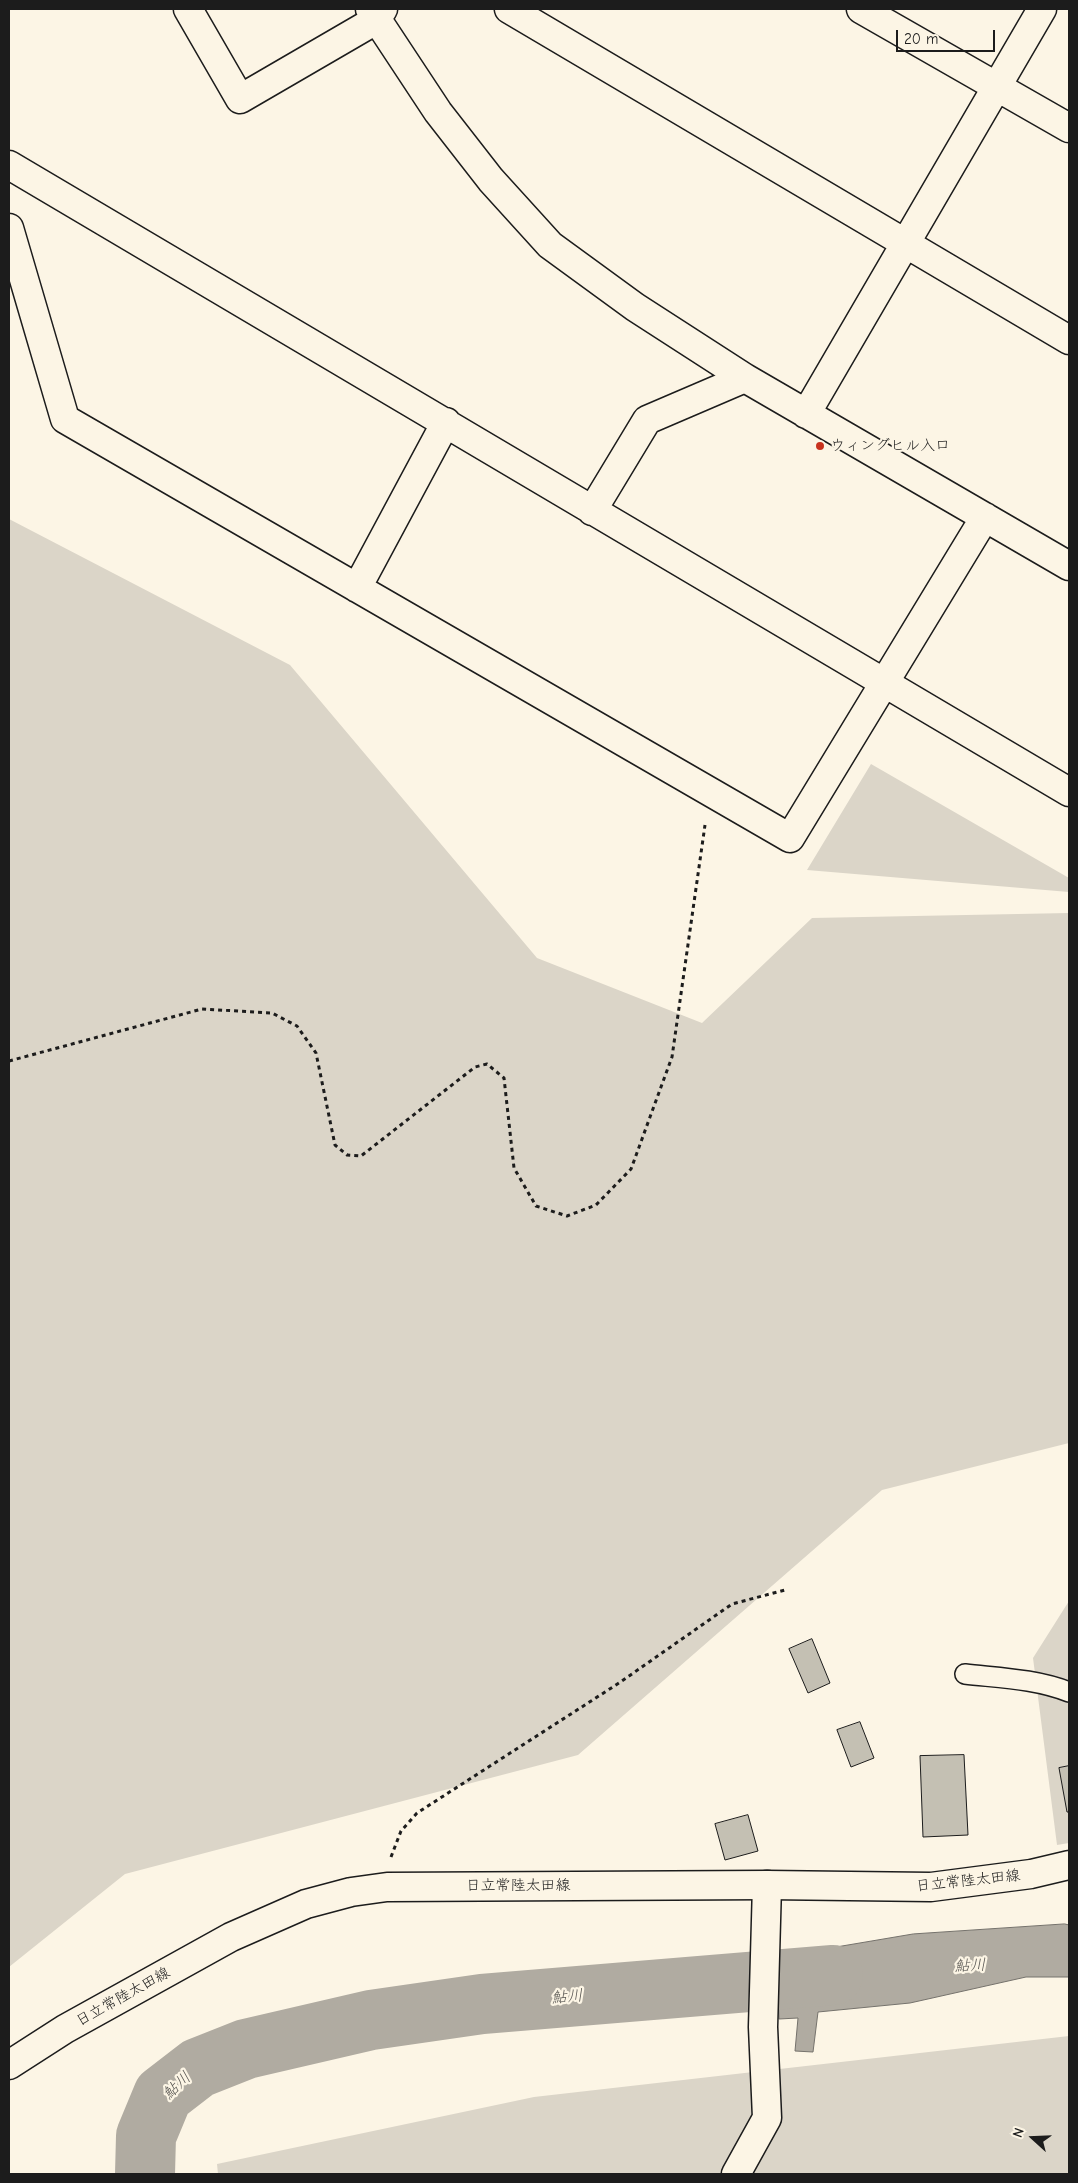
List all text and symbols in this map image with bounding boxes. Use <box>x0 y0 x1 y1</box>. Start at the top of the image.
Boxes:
scale bar <box>898 20 997 52</box>
text: 20 m <box>904 30 938 48</box>
place label: ウィングヒル入口 <box>830 437 950 455</box>
marker: ウィングヒル入口 <box>814 440 826 452</box>
street label: 日立常陸太田線 <box>915 1867 1021 1895</box>
street label: 日立常陸太田線 <box>466 1877 570 1895</box>
water label: 鮎川 <box>954 1956 986 1976</box>
street label: 日立常陸太田線 <box>73 1964 173 2030</box>
water label: 鮎川 <box>550 1986 584 2008</box>
water label: 鮎川 <box>159 2068 195 2104</box>
north arrow <box>1008 2113 1058 2163</box>
text: N <box>1009 2126 1028 2140</box>

